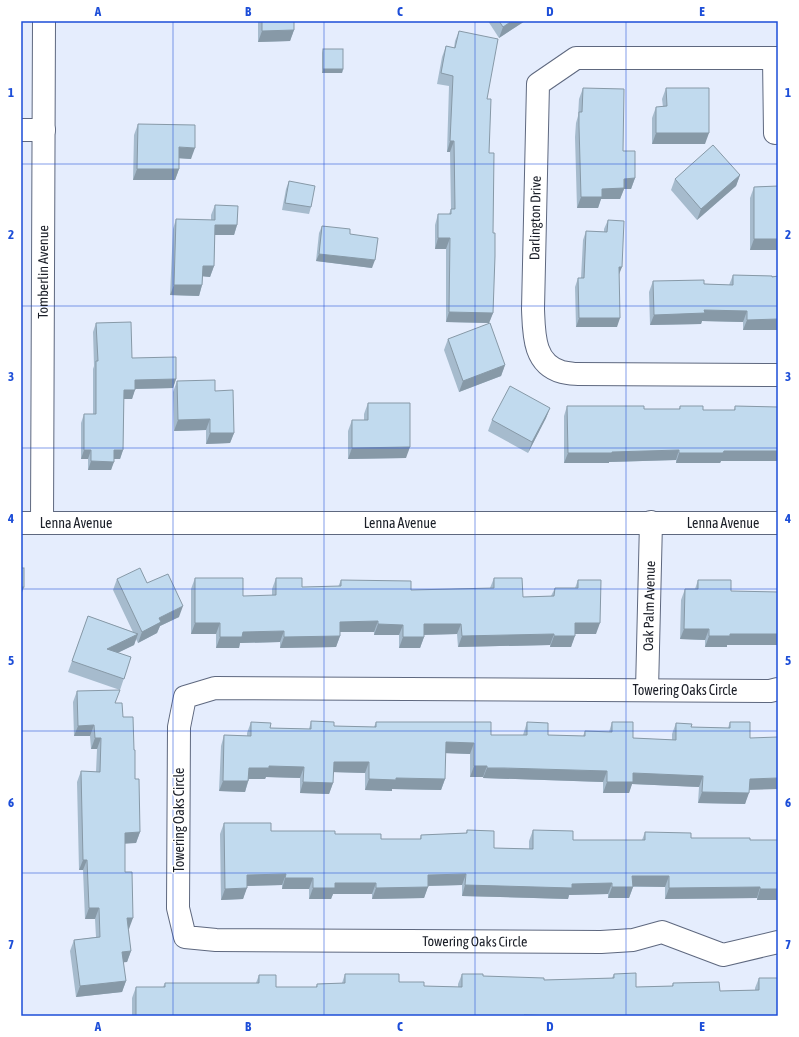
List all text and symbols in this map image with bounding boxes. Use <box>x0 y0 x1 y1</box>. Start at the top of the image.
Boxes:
text: A <box>94 4 102 19</box>
text: B <box>245 4 252 19</box>
text: C <box>397 4 403 19</box>
text: D <box>546 4 554 19</box>
text: E <box>699 4 705 19</box>
text: 1 <box>8 85 14 100</box>
text: 1 <box>785 85 791 100</box>
street label: Darlington Drive <box>526 176 544 260</box>
street label: Tomberlin Avenue <box>35 225 51 319</box>
text: 2 <box>8 227 14 242</box>
text: 2 <box>785 227 791 242</box>
text: 3 <box>8 369 14 384</box>
text: 3 <box>785 369 791 384</box>
text: 4 <box>7 511 14 526</box>
text: 4 <box>784 511 791 526</box>
street label: Lenna Avenue <box>40 515 112 531</box>
street label: Lenna Avenue <box>364 515 436 531</box>
street label: Lenna Avenue <box>687 515 759 531</box>
street label: Oak Palm Avenue <box>640 561 658 651</box>
text: 5 <box>8 653 14 668</box>
text: 5 <box>785 653 791 668</box>
street label: Towering Oaks Circle <box>633 682 737 698</box>
street label: Towering Oaks Circle <box>171 768 187 872</box>
text: 6 <box>8 795 14 810</box>
text: 6 <box>785 795 791 810</box>
street label: Towering Oaks Circle <box>422 933 527 950</box>
text: 7 <box>8 937 14 952</box>
text: 7 <box>785 937 791 952</box>
text: A <box>94 1019 102 1034</box>
text: B <box>245 1019 252 1034</box>
text: C <box>397 1019 403 1034</box>
text: D <box>546 1019 554 1034</box>
text: E <box>699 1019 705 1034</box>

